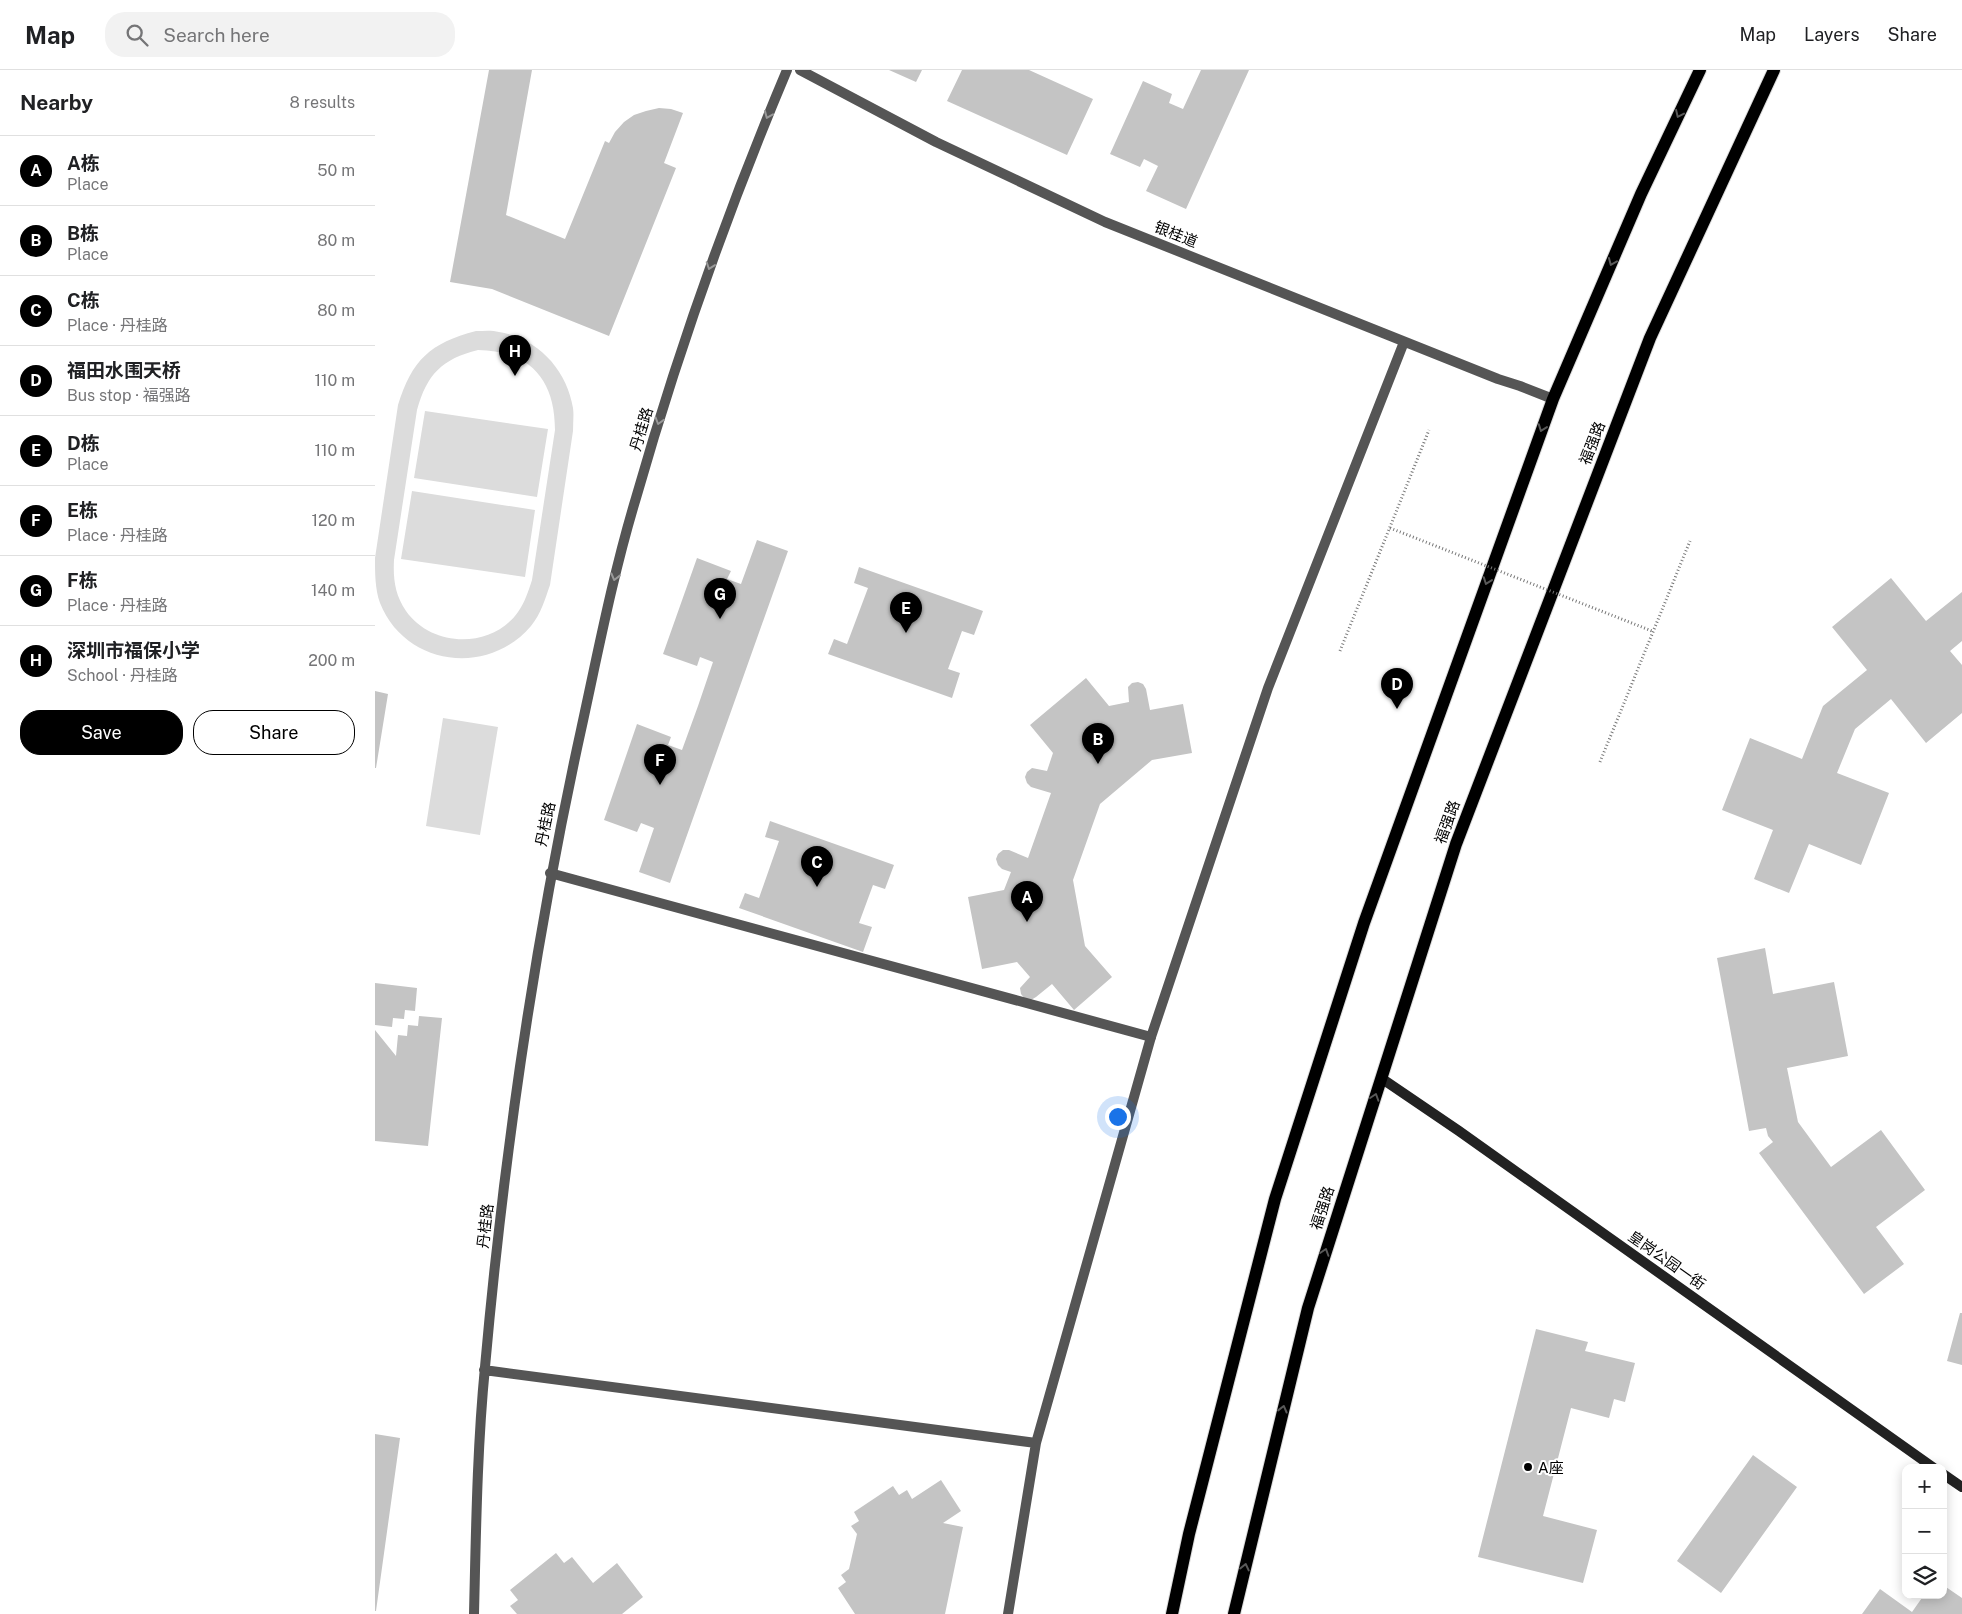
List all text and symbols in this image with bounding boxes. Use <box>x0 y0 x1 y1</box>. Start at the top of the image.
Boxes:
search box <box>105 12 455 57</box>
text: Map <box>25 21 75 49</box>
icon: search <box>123 21 151 49</box>
text: Search here <box>163 24 270 46</box>
text: Map <box>1740 24 1776 45</box>
text: Layers <box>1804 24 1860 45</box>
text: Share <box>1888 24 1937 45</box>
text: Nearby <box>20 90 93 115</box>
text: 8 results <box>290 93 355 112</box>
one-way arrow <box>1675 109 1685 118</box>
one-way arrow <box>764 110 775 119</box>
text: A栋 <box>67 152 100 174</box>
text: A <box>30 161 42 180</box>
text: 50 m <box>317 161 355 180</box>
text: Place <box>67 175 109 194</box>
street label: 银桂道 <box>1152 218 1200 250</box>
text: B栋 <box>67 222 99 244</box>
text: B <box>31 231 41 250</box>
text: 80 m <box>317 231 355 250</box>
text: Place <box>67 245 109 264</box>
one-way arrow <box>1607 257 1618 266</box>
one-way arrow <box>705 262 715 270</box>
text: C栋 <box>67 289 100 311</box>
text: C <box>30 301 42 320</box>
text: 80 m <box>317 301 355 320</box>
text: Place · 丹桂路 <box>67 316 168 335</box>
pin: H <box>499 335 531 376</box>
text: 福田水围天桥 <box>67 359 181 381</box>
text: D <box>30 371 42 390</box>
text: 110 m <box>314 371 355 390</box>
text: Bus stop · 福强路 <box>67 386 191 405</box>
street label: 丹桂路 <box>626 405 656 453</box>
one-way arrow <box>654 416 664 424</box>
street label: 福强路 <box>1576 419 1608 467</box>
one-way arrow <box>1538 423 1548 432</box>
text: D栋 <box>67 432 100 454</box>
text: E <box>31 441 41 460</box>
text: 110 m <box>314 441 355 460</box>
text: Place <box>67 455 109 474</box>
text: E栋 <box>67 499 98 521</box>
text: F <box>31 511 41 530</box>
text: 120 m <box>311 511 355 530</box>
text: Place · 丹桂路 <box>67 526 168 545</box>
text: F栋 <box>67 569 98 591</box>
one-way arrow <box>610 573 621 582</box>
one-way arrow <box>1483 576 1493 585</box>
pin: G <box>704 578 736 619</box>
text: G <box>30 581 42 600</box>
text: 140 m <box>311 581 355 600</box>
pin: E <box>890 592 922 633</box>
text: Place · 丹桂路 <box>67 596 168 615</box>
text: 深圳市福保小学 <box>67 639 200 661</box>
text: H <box>30 651 42 670</box>
text: 200 m <box>308 651 355 670</box>
text: School · 丹桂路 <box>67 666 178 685</box>
pin: D <box>1381 668 1413 709</box>
button: Save <box>20 710 183 755</box>
button: Share <box>193 710 355 755</box>
pin: B <box>1082 723 1114 764</box>
pin: F <box>644 744 676 785</box>
street label: 福强路 <box>1431 798 1463 846</box>
street label: 丹桂路 <box>532 800 558 848</box>
pin: C <box>801 846 833 887</box>
pin: A <box>1011 881 1043 922</box>
one-way arrow <box>1369 1093 1379 1102</box>
your location <box>1105 1104 1131 1130</box>
street label: 福强路 <box>1307 1184 1337 1232</box>
street label: 丹桂路 <box>474 1203 496 1249</box>
street label: 皇岗公园一街 <box>1625 1227 1709 1293</box>
one-way arrow <box>1320 1248 1330 1256</box>
one-way arrow <box>1277 1404 1288 1413</box>
place label: A座 <box>1538 1459 1564 1476</box>
marker: A座 <box>1522 1461 1534 1473</box>
map controls <box>1902 1464 1947 1599</box>
button: + <box>1902 1464 1947 1509</box>
button: − <box>1902 1509 1947 1554</box>
button: layers <box>1902 1554 1947 1599</box>
one-way arrow <box>1239 1562 1250 1571</box>

